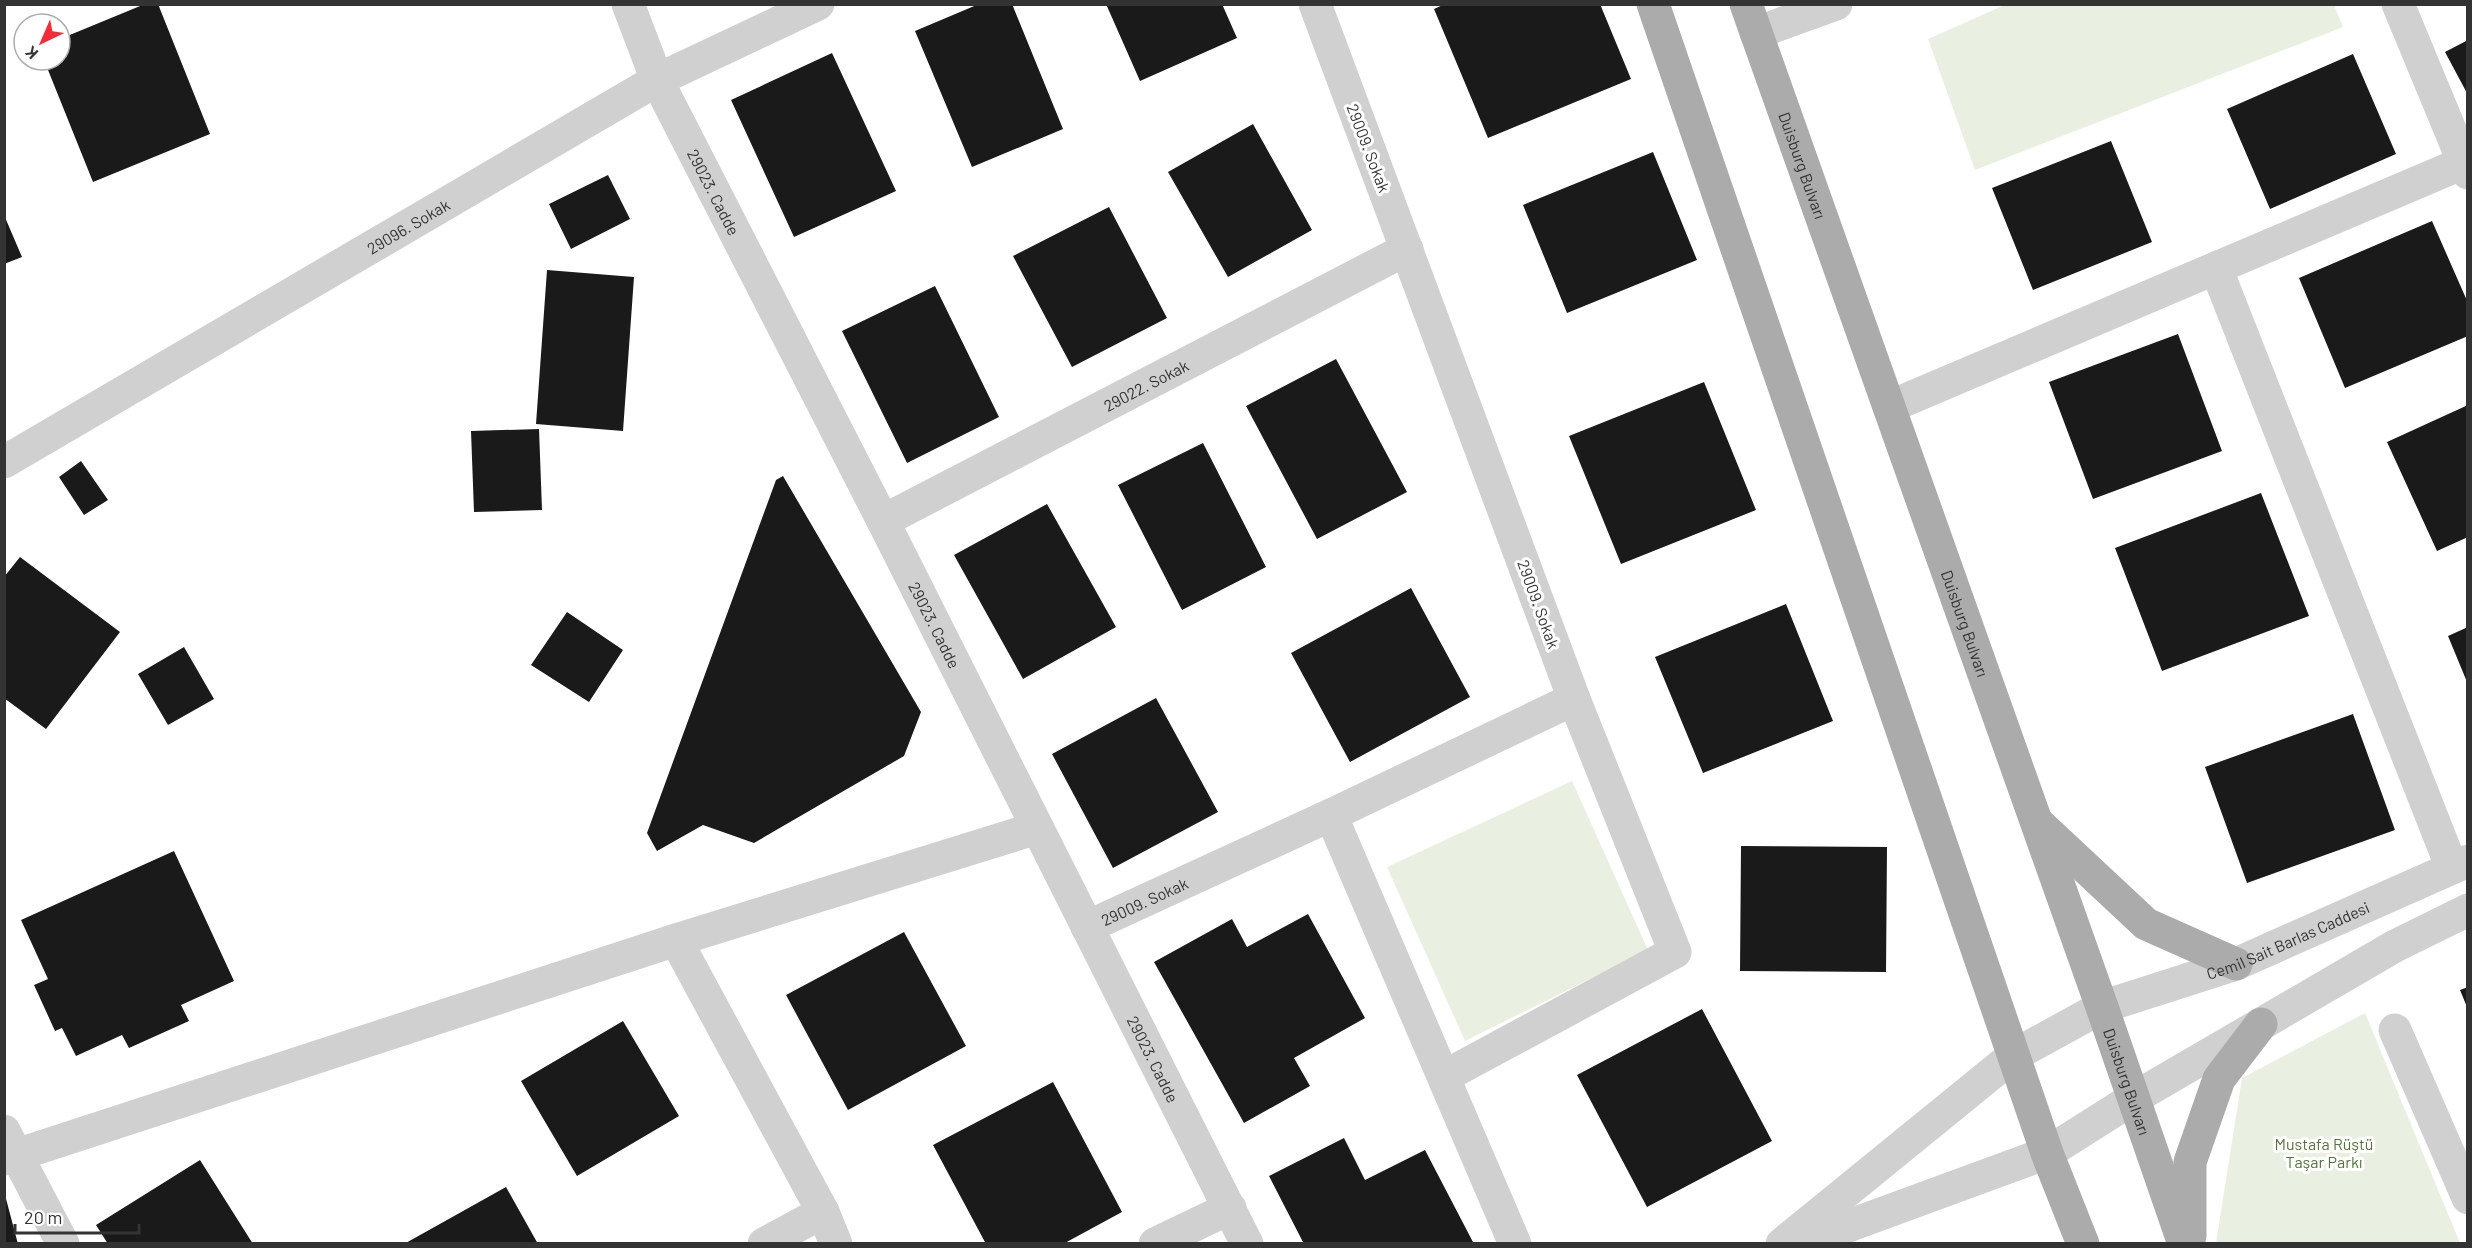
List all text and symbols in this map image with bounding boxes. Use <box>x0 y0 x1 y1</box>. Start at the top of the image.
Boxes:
north arrow <box>12 12 72 72</box>
text: K <box>21 43 41 63</box>
street label: 29009. Sokak <box>1343 101 1395 195</box>
street label: Duisburg Bulvarı <box>1776 109 1831 221</box>
street label: 29023. Cadde <box>684 146 744 238</box>
street label: 29096. Sokak <box>363 194 453 257</box>
street label: 29022. Sokak <box>1100 355 1191 414</box>
street label: 29009. Sokak <box>1514 557 1564 651</box>
street label: Duisburg Bulvarı <box>1938 567 1993 679</box>
street label: 29023. Cadde <box>906 578 965 671</box>
street label: 29009. Sokak <box>1098 873 1191 929</box>
street label: Cemil Sait Barlas Caddesi <box>2204 897 2372 982</box>
street label: 29023. Cadde <box>1124 1012 1183 1105</box>
street label: Duisburg Bulvarı <box>2100 1025 2155 1137</box>
park label: Mustafa Rüştü Taşar Parkı <box>2274 1134 2374 1171</box>
scale bar <box>15 1197 140 1235</box>
text: 20 m <box>24 1206 62 1228</box>

